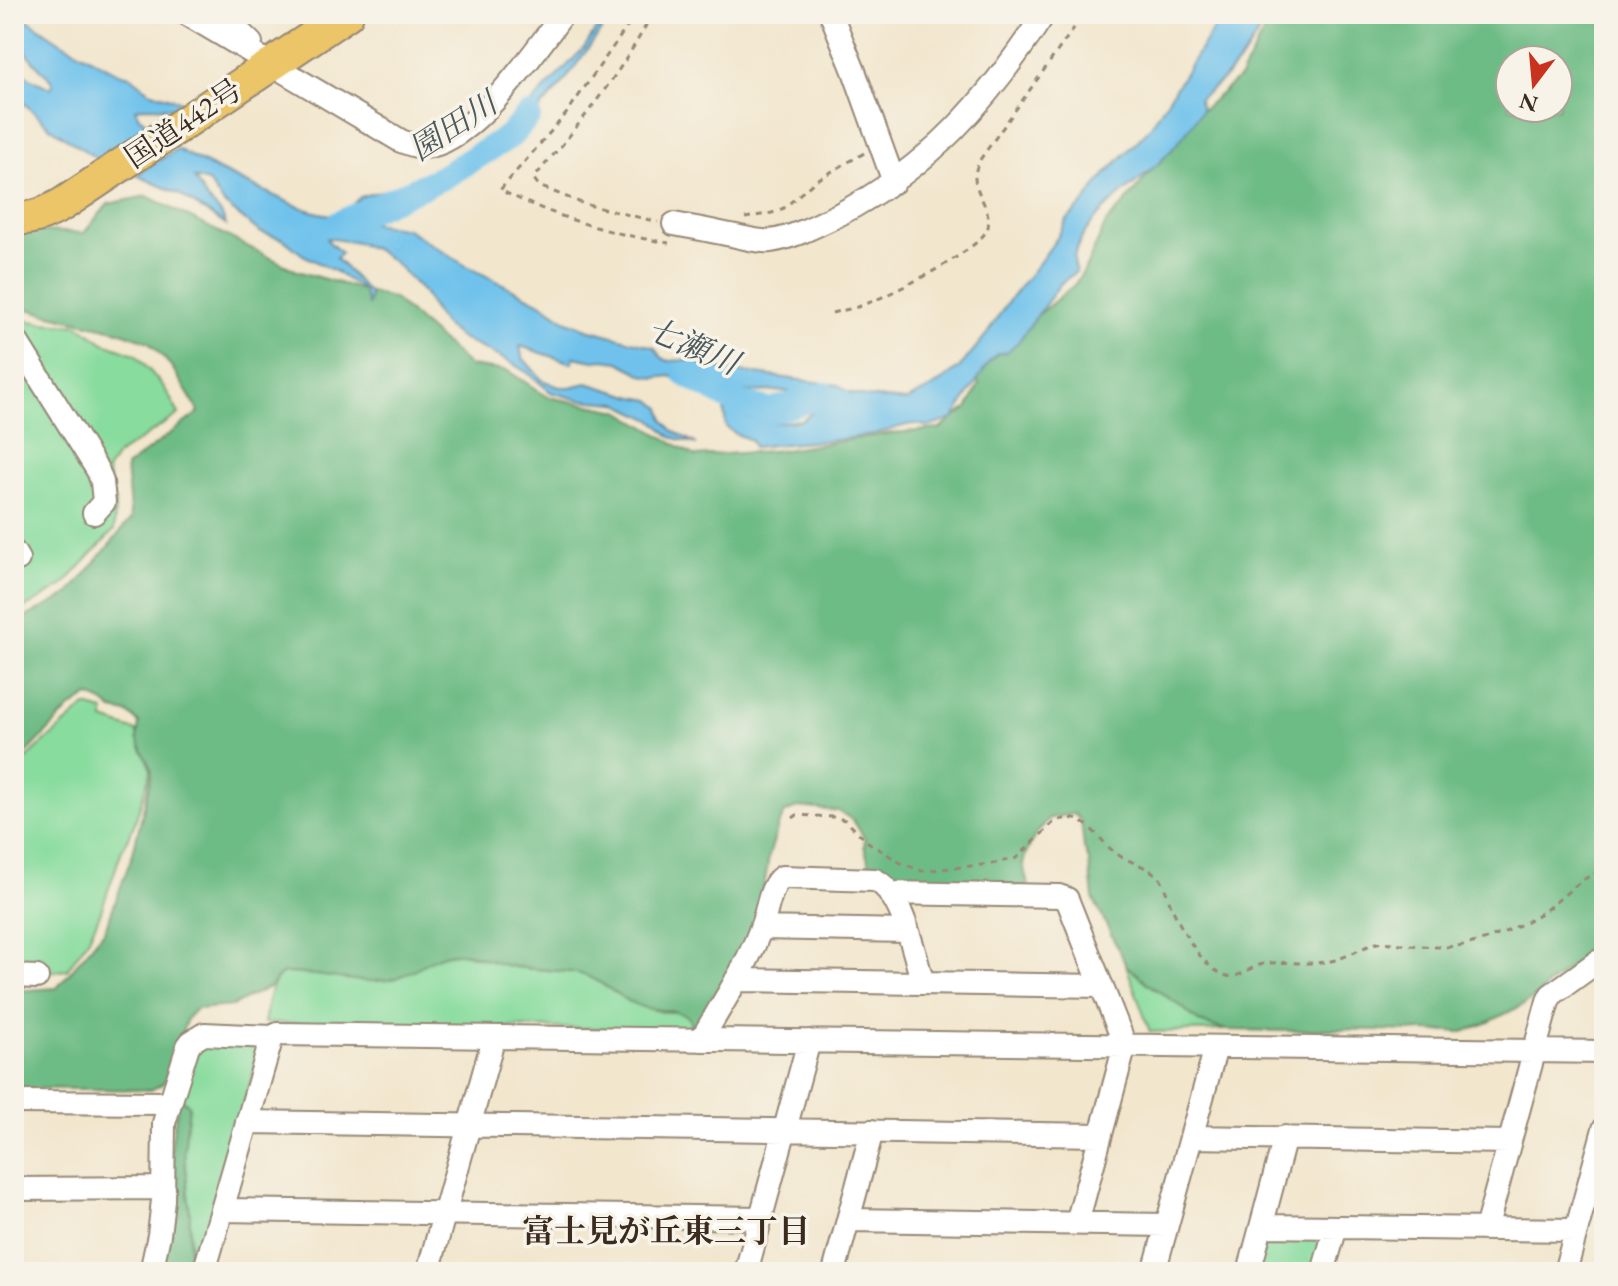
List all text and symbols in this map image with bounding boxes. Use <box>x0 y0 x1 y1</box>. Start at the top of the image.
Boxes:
north arrow <box>1494 44 1574 124</box>
street label: 国道442号 <box>117 70 249 176</box>
water label: 園田川 <box>401 81 507 170</box>
text: N <box>1516 86 1541 119</box>
water label: 七瀬川 <box>641 308 748 385</box>
district label: 富士見が丘東三丁目 <box>522 1210 810 1252</box>

